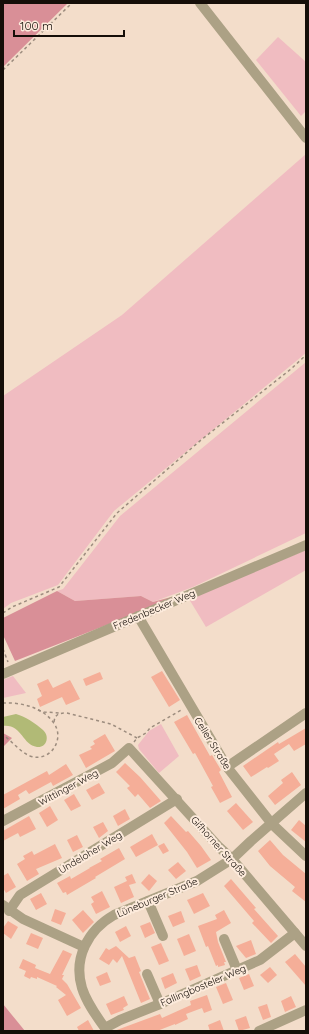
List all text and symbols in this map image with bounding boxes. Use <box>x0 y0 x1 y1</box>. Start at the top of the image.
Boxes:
scale bar <box>14 12 124 38</box>
text: 100 m <box>20 18 53 33</box>
street label: Fredenbecker Weg <box>111 586 197 633</box>
street label: Celler Straße <box>191 715 234 772</box>
street label: Wittinger Weg <box>36 766 100 809</box>
street label: Gifhorner Straße <box>188 813 249 879</box>
street label: Undeloher Weg <box>56 828 125 877</box>
street label: Lüneburger Straße <box>115 874 200 920</box>
street label: Fallingbosteler Weg <box>158 962 248 1009</box>

